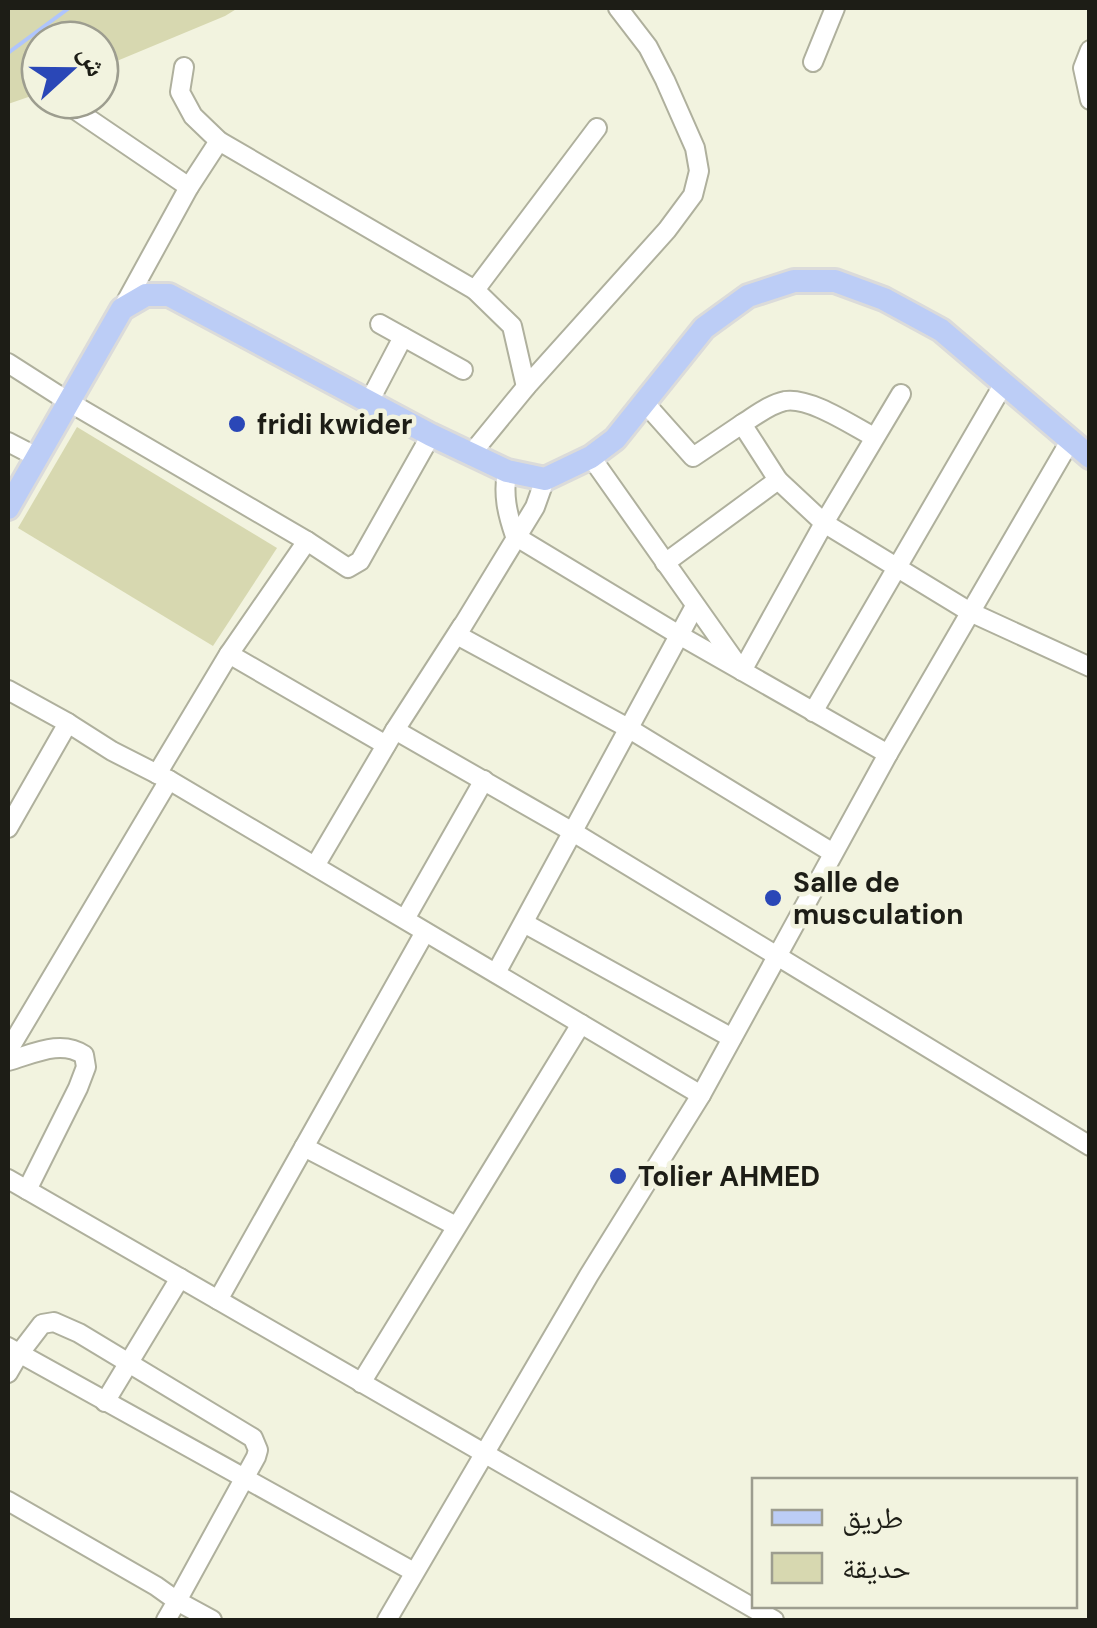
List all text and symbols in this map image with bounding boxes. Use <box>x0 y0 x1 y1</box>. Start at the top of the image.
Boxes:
north arrow <box>20 20 120 120</box>
text: ش <box>70 41 115 82</box>
place label: fridi kwider <box>257 406 413 443</box>
marker: fridi kwider <box>226 413 248 435</box>
place label: Salle de musculation <box>793 864 964 933</box>
marker: Salle de musculation <box>762 887 784 909</box>
place label: Tolier AHMED <box>638 1158 820 1195</box>
marker: Tolier AHMED <box>607 1165 629 1187</box>
legend <box>752 1478 1077 1608</box>
text: طريق <box>842 1498 903 1537</box>
text: حديقة <box>842 1548 911 1587</box>

